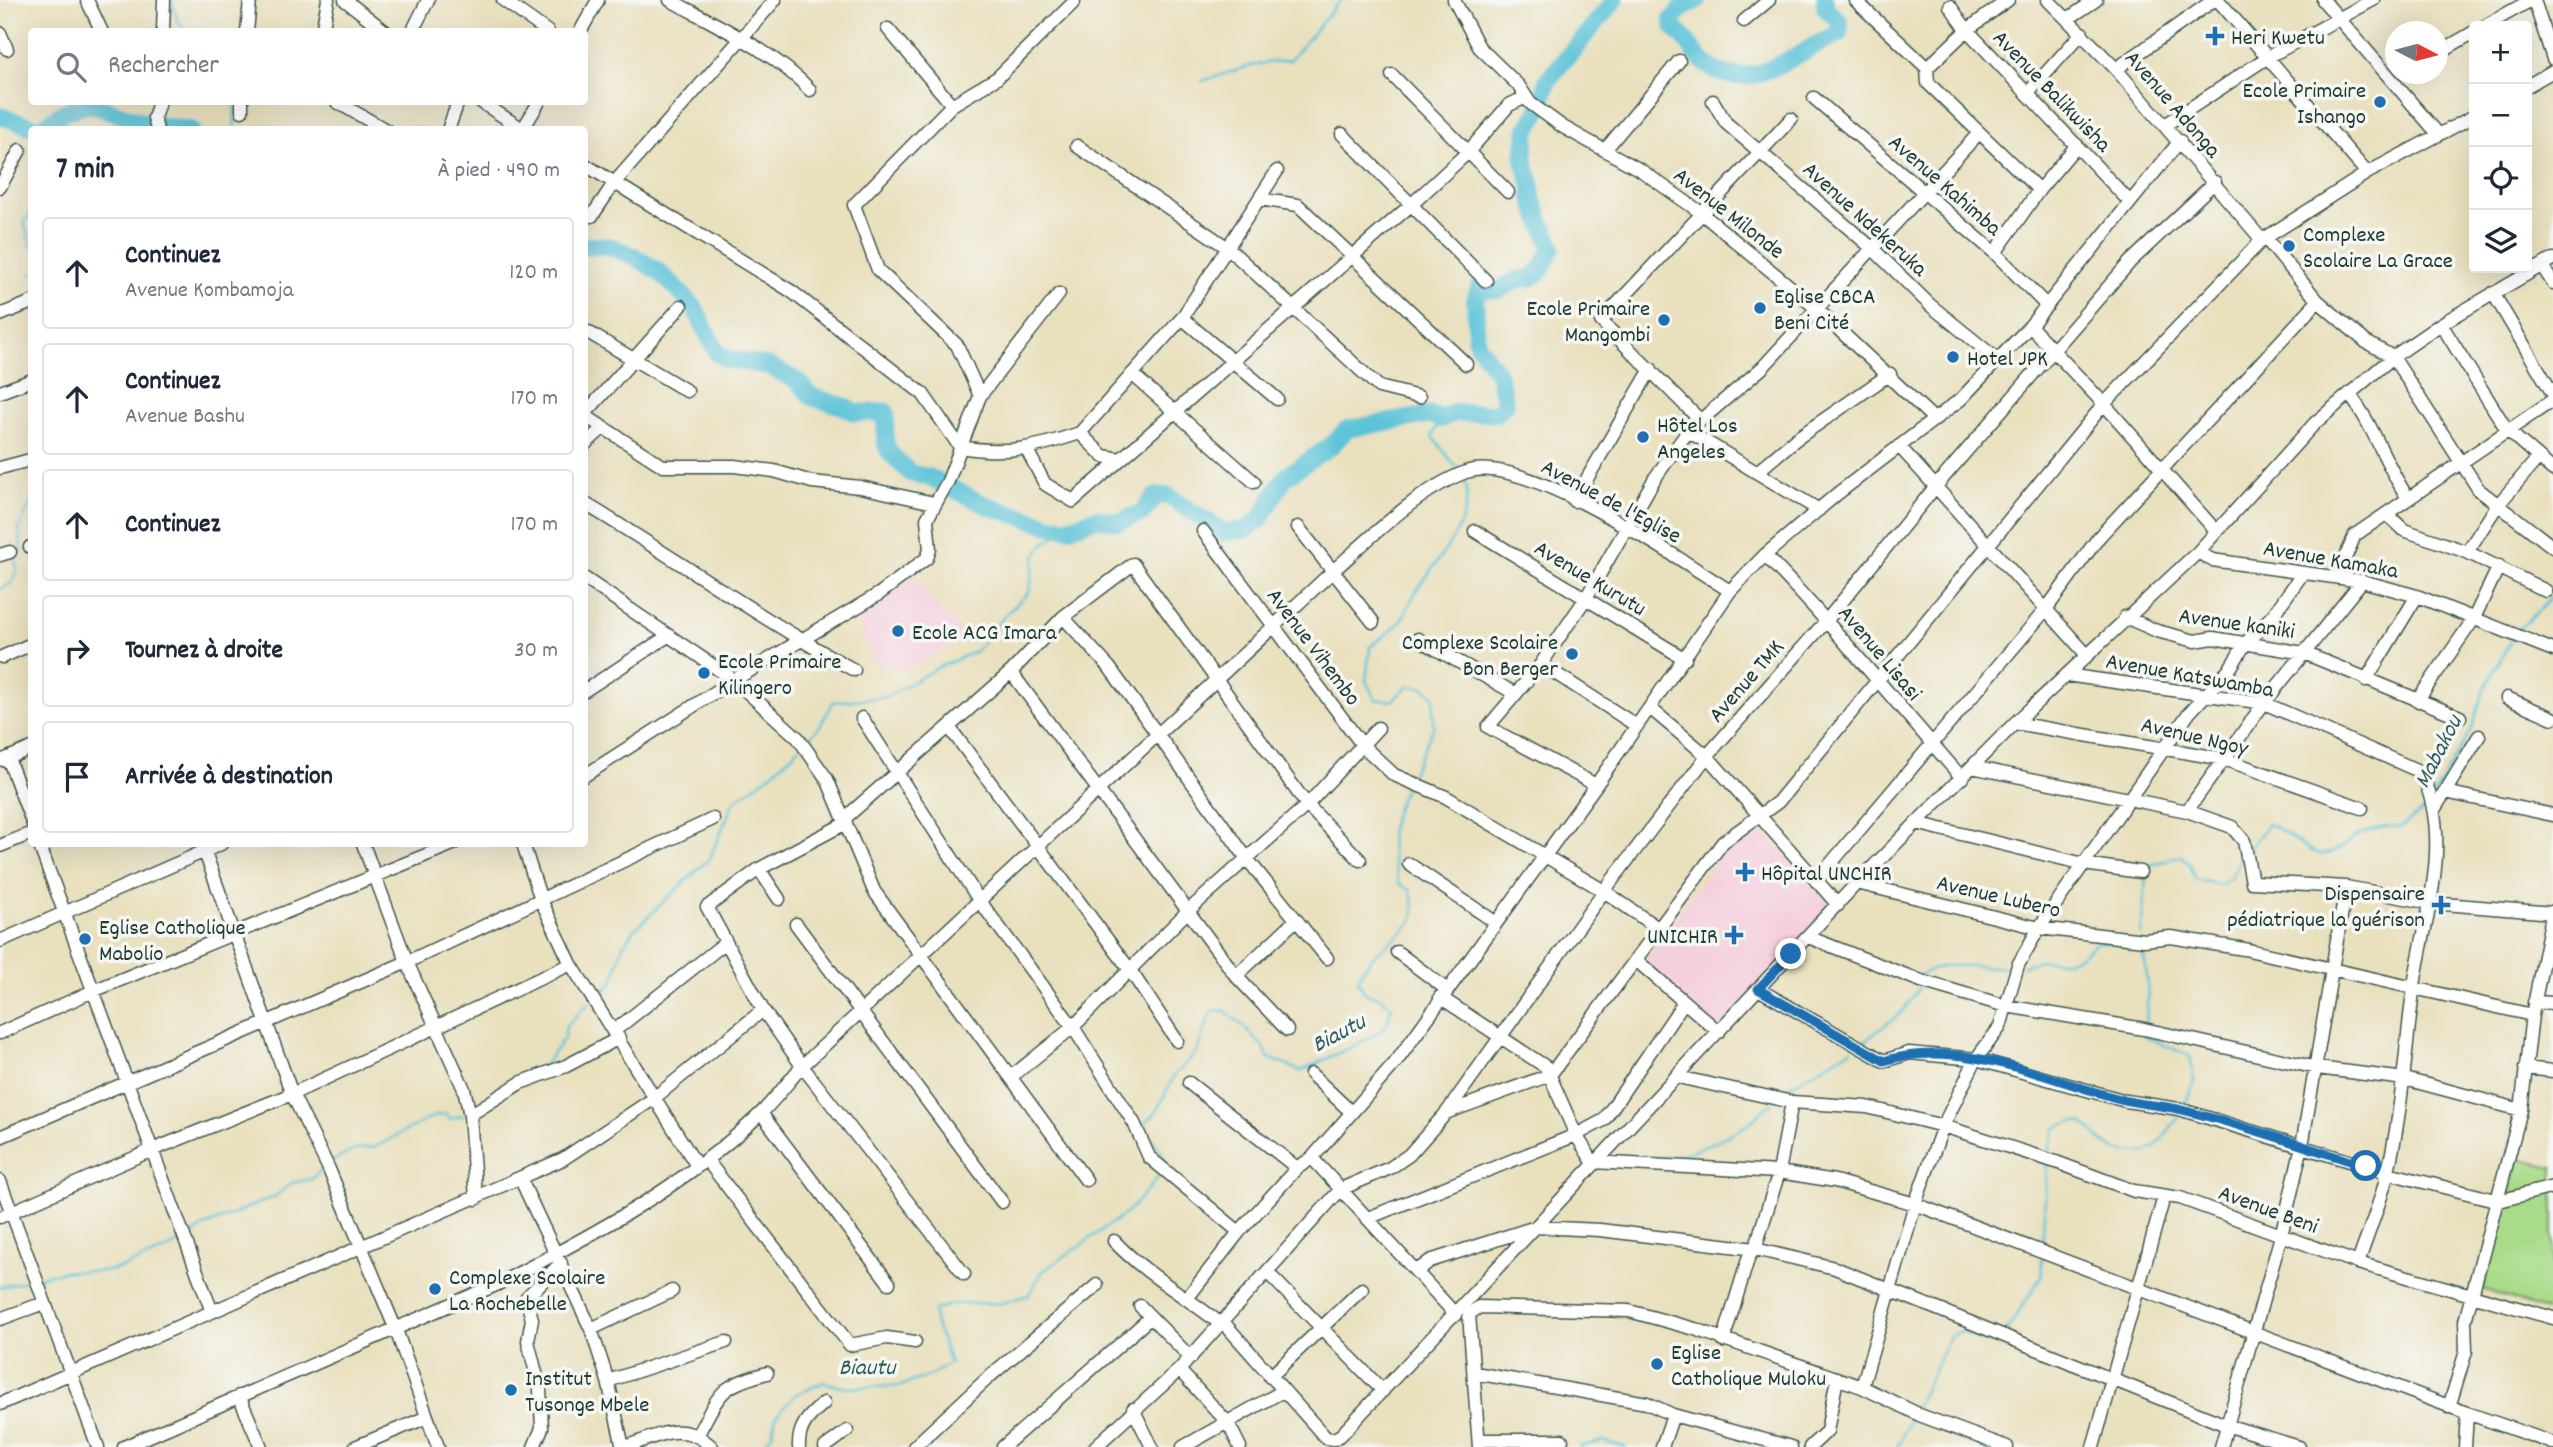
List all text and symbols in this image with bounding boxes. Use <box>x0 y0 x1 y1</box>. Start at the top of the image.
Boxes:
north arrow <box>2385 21 2448 84</box>
map controls <box>2469 21 2532 273</box>
button: + <box>2469 21 2532 84</box>
place label: Heri Kwetu <box>2231 23 2325 56</box>
street label: Avenue Balikwisha <box>1983 24 2118 162</box>
marker: Heri Kwetu <box>2205 26 2225 46</box>
search box <box>28 28 588 105</box>
street label: Avenue Adonga <box>2115 44 2228 167</box>
icon: search <box>52 48 90 86</box>
text: Rechercher <box>108 48 219 85</box>
place label: Ecole Primaire Ishango <box>2243 76 2366 135</box>
button: − <box>2469 84 2532 147</box>
marker: Ecole Primaire Ishango <box>2372 94 2388 110</box>
street label: Avenue Kahimba <box>1880 128 2009 246</box>
button: locate <box>2469 147 2532 210</box>
text: 7 min <box>56 150 114 193</box>
text: À pied · 490 m <box>438 155 560 188</box>
street label: Avenue Ndekeruka <box>1794 155 1935 287</box>
street label: Avenue Milonde <box>1665 161 1790 269</box>
button: layers <box>2469 210 2532 273</box>
place label: Complexe Scolaire La Grace <box>2303 220 2453 279</box>
text: Continuez <box>125 238 220 275</box>
marker: Complexe Scolaire La Grace <box>2281 238 2297 254</box>
icon: ahead <box>58 254 96 292</box>
text: 120 m <box>509 257 558 290</box>
text: Avenue Kombamoja <box>125 275 293 308</box>
place label: Eglise CBCA Beni Cité <box>1774 282 1875 341</box>
place label: Ecole Primaire Mangombi <box>1527 294 1650 353</box>
marker: Eglise CBCA Beni Cité <box>1752 300 1768 316</box>
marker: Ecole Primaire Mangombi <box>1656 312 1672 328</box>
place label: Hotel JPK <box>1967 344 2048 377</box>
marker: Hotel JPK <box>1945 349 1961 365</box>
text: Continuez <box>125 364 220 401</box>
icon: ahead <box>58 380 96 418</box>
text: 170 m <box>511 383 558 416</box>
text: Avenue Bashu <box>125 401 245 434</box>
place label: Hôtel Los Angeles <box>1657 411 1738 470</box>
marker: Hôtel Los Angeles <box>1635 429 1651 445</box>
street label: Avenue de l'Eglise <box>1534 452 1686 554</box>
icon: ahead <box>58 506 96 544</box>
text: Continuez <box>125 507 220 544</box>
text: 170 m <box>511 509 558 542</box>
street label: Avenue Kamaka <box>2260 533 2402 590</box>
street label: Avenue Kurutu <box>1527 534 1652 626</box>
street label: Avenue Vihembo <box>1257 582 1368 714</box>
street label: Avenue Lisasi <box>1828 599 1928 709</box>
street label: Avenue kaniki <box>2176 601 2297 650</box>
place label: Ecole ACG Imara <box>912 618 1058 651</box>
marker: Ecole ACG Imara <box>890 623 906 639</box>
place label: Complexe Scolaire Bon Berger <box>1402 628 1558 687</box>
icon: right <box>58 632 96 670</box>
text: Tournez à droite <box>125 633 283 670</box>
street label: Avenue TMK <box>1702 633 1793 731</box>
text: 30 m <box>514 635 558 668</box>
marker: Complexe Scolaire Bon Berger <box>1564 646 1580 662</box>
street label: Avenue Katswamba <box>2103 646 2277 709</box>
place label: Ecole Primaire Kilingero <box>718 647 841 706</box>
marker: Ecole Primaire Kilingero <box>696 665 712 681</box>
water label: Mabakou <box>2407 708 2473 795</box>
street label: Avenue Ngoy <box>2137 710 2252 767</box>
icon: arrive <box>58 758 96 796</box>
text: Arrivée à destination <box>125 759 333 796</box>
place label: Hôpital UNCHIR <box>1761 859 1892 892</box>
marker: Hôpital UNCHIR <box>1735 862 1755 882</box>
street label: Avenue Lubero <box>1933 868 2063 929</box>
place label: Dispensaire pédiatrique la guérison <box>2227 879 2425 938</box>
marker: Dispensaire pédiatrique la guérison <box>2431 895 2451 915</box>
place label: Eglise Catholique Mabolio <box>99 913 246 972</box>
place label: UNICHIR <box>1647 922 1718 955</box>
marker: UNICHIR <box>1724 925 1744 945</box>
marker: Eglise Catholique Mabolio <box>77 931 93 947</box>
route end <box>1775 938 1806 969</box>
water label: Biautu <box>1306 1006 1374 1063</box>
route start <box>2350 1150 2381 1181</box>
street label: Avenue Beni <box>2213 1178 2322 1245</box>
place label: Complexe Scolaire La Rochebelle <box>449 1263 605 1322</box>
marker: Complexe Scolaire La Rochebelle <box>427 1281 443 1297</box>
place label: Eglise Catholique Muloku <box>1671 1338 1826 1397</box>
water label: Biautu <box>839 1352 897 1386</box>
marker: Eglise Catholique Muloku <box>1649 1356 1665 1372</box>
place label: Institut Tusonge Mbele <box>525 1364 649 1423</box>
marker: Institut Tusonge Mbele <box>503 1382 519 1398</box>

